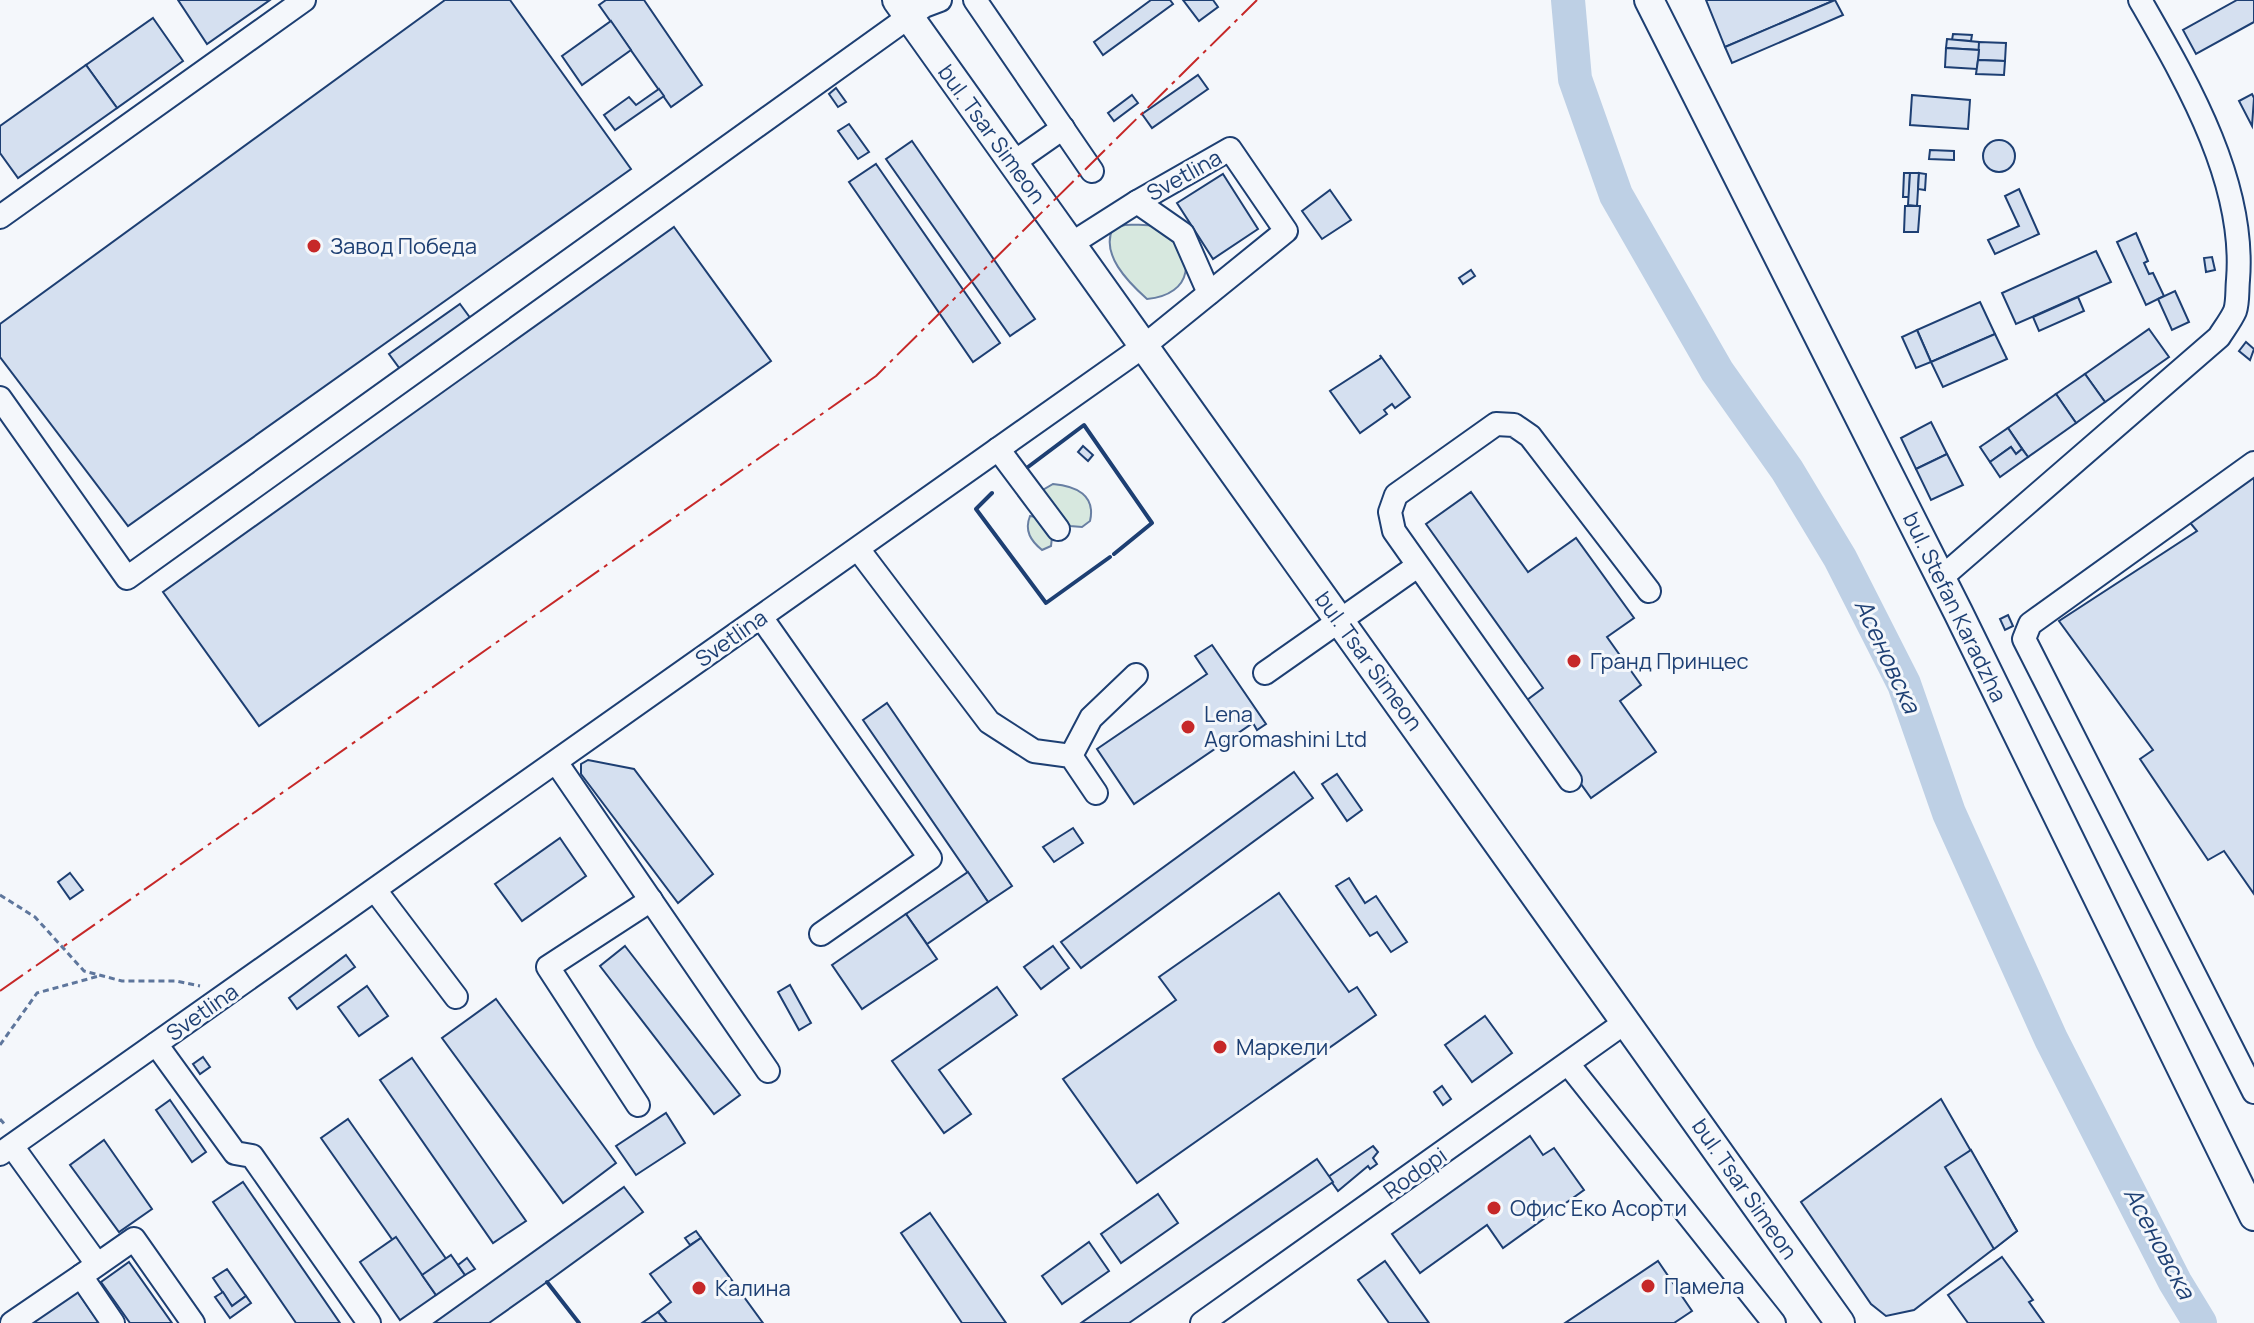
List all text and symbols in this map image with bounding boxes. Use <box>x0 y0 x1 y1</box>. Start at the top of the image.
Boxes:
street label: bul. Tsar Simeon <box>931 58 1053 210</box>
street label: Svetlina <box>1141 142 1227 208</box>
place label: Завод Победа <box>330 231 477 261</box>
marker: Завод Победа <box>305 237 323 255</box>
street label: bul. Stefan Karadzha <box>1896 507 2014 707</box>
street label: bul. Tsar Simeon <box>1308 585 1430 737</box>
water label: Асеновска <box>1848 593 1930 719</box>
street label: Svetlina <box>689 602 773 674</box>
place label: Гранд Принцес <box>1590 646 1749 676</box>
marker: Гранд Принцес <box>1565 652 1583 670</box>
place label: Lena Agromashini Ltd <box>1204 699 1367 754</box>
marker: Lena Agromashini Ltd <box>1179 718 1197 736</box>
street label: Svetlina <box>160 976 244 1048</box>
place label: Маркели <box>1236 1032 1328 1062</box>
marker: Маркели <box>1211 1038 1229 1056</box>
street label: bul. Tsar Simeon <box>1685 1113 1805 1265</box>
street label: Rodopi <box>1377 1140 1453 1206</box>
water label: Асеновска <box>2117 1181 2204 1305</box>
place label: Офис Еко Асорти <box>1510 1193 1687 1223</box>
marker: Офис Еко Асорти <box>1485 1199 1503 1217</box>
place label: Памела <box>1664 1271 1744 1301</box>
place label: Калина <box>715 1273 791 1303</box>
marker: Памела <box>1639 1277 1657 1295</box>
marker: Калина <box>690 1279 708 1297</box>

